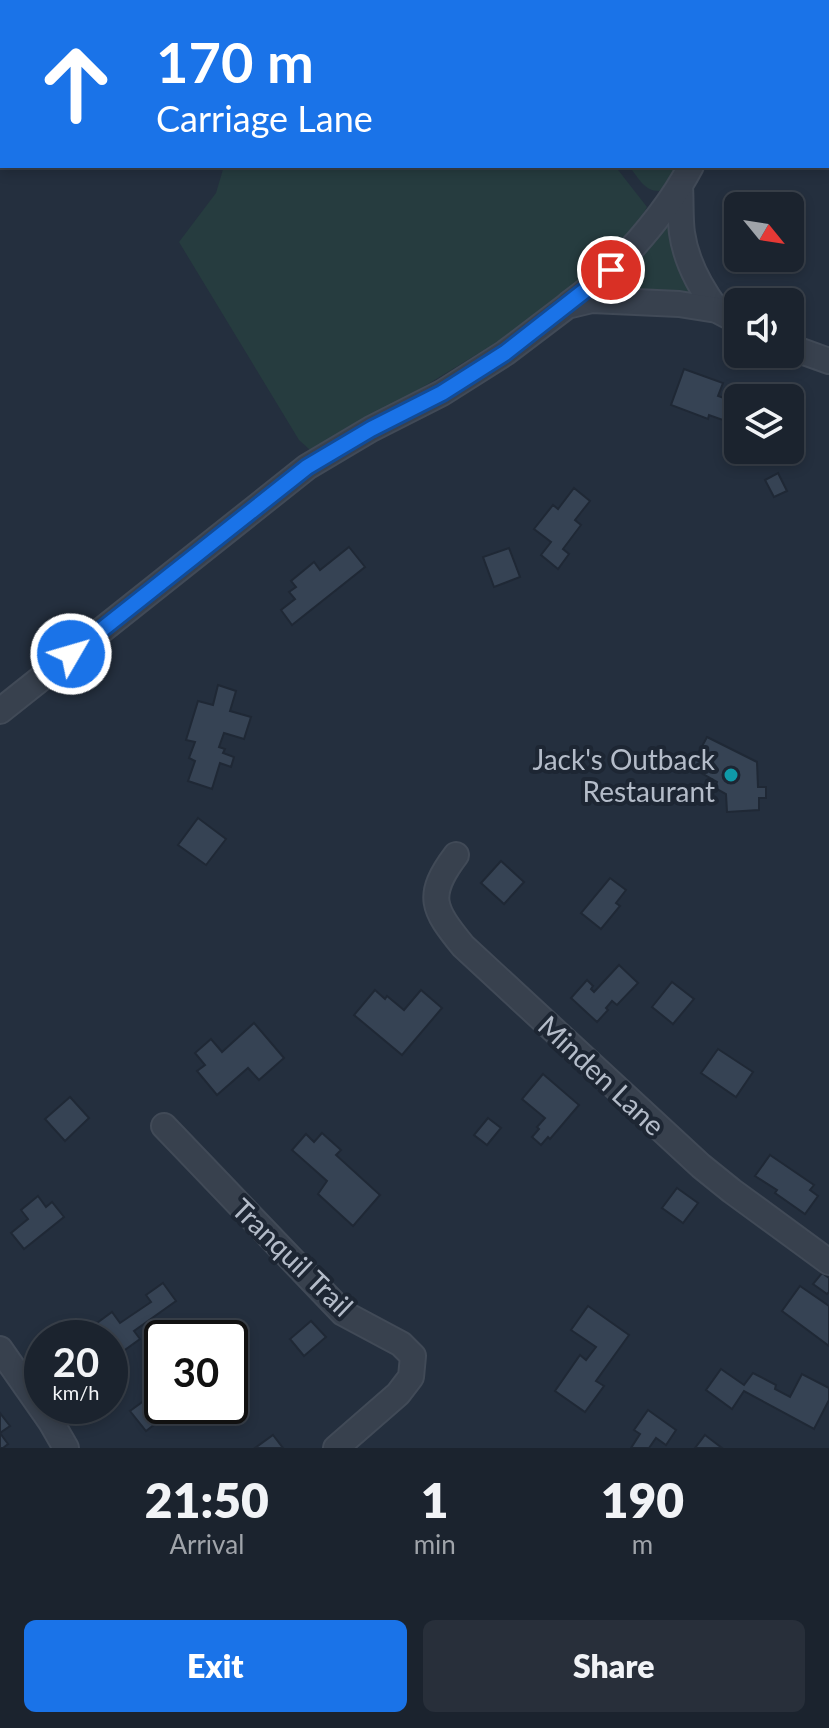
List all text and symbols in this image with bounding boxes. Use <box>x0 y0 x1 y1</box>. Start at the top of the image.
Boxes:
text: 170 m <box>156 28 314 95</box>
icon: ahead <box>24 32 128 136</box>
text: Carriage Lane <box>156 96 373 140</box>
north arrow <box>724 192 804 272</box>
map controls <box>724 192 804 464</box>
pin <box>577 236 645 304</box>
icon: arrive <box>589 248 633 292</box>
button: sound <box>724 288 804 368</box>
button: layers <box>724 384 804 464</box>
position arrow <box>29 612 113 696</box>
place label: Jack's Outback Restaurant <box>532 742 716 808</box>
marker: Jack's Outback Restaurant <box>722 766 740 784</box>
street label: Minden Lane <box>532 1008 672 1142</box>
street label: Tranquil Trail <box>226 1191 360 1323</box>
speed limit sign: 30 <box>144 1320 248 1424</box>
text: 20 <box>53 1338 99 1386</box>
text: km/h <box>53 1380 99 1404</box>
text: 21:50 <box>145 1471 269 1528</box>
text: 1 <box>421 1471 449 1528</box>
text: 190 <box>601 1471 684 1528</box>
text: Arrival <box>169 1528 244 1560</box>
text: min <box>414 1528 456 1560</box>
text: m <box>632 1528 653 1560</box>
button: Exit <box>24 1620 407 1712</box>
button: Share <box>423 1620 805 1712</box>

